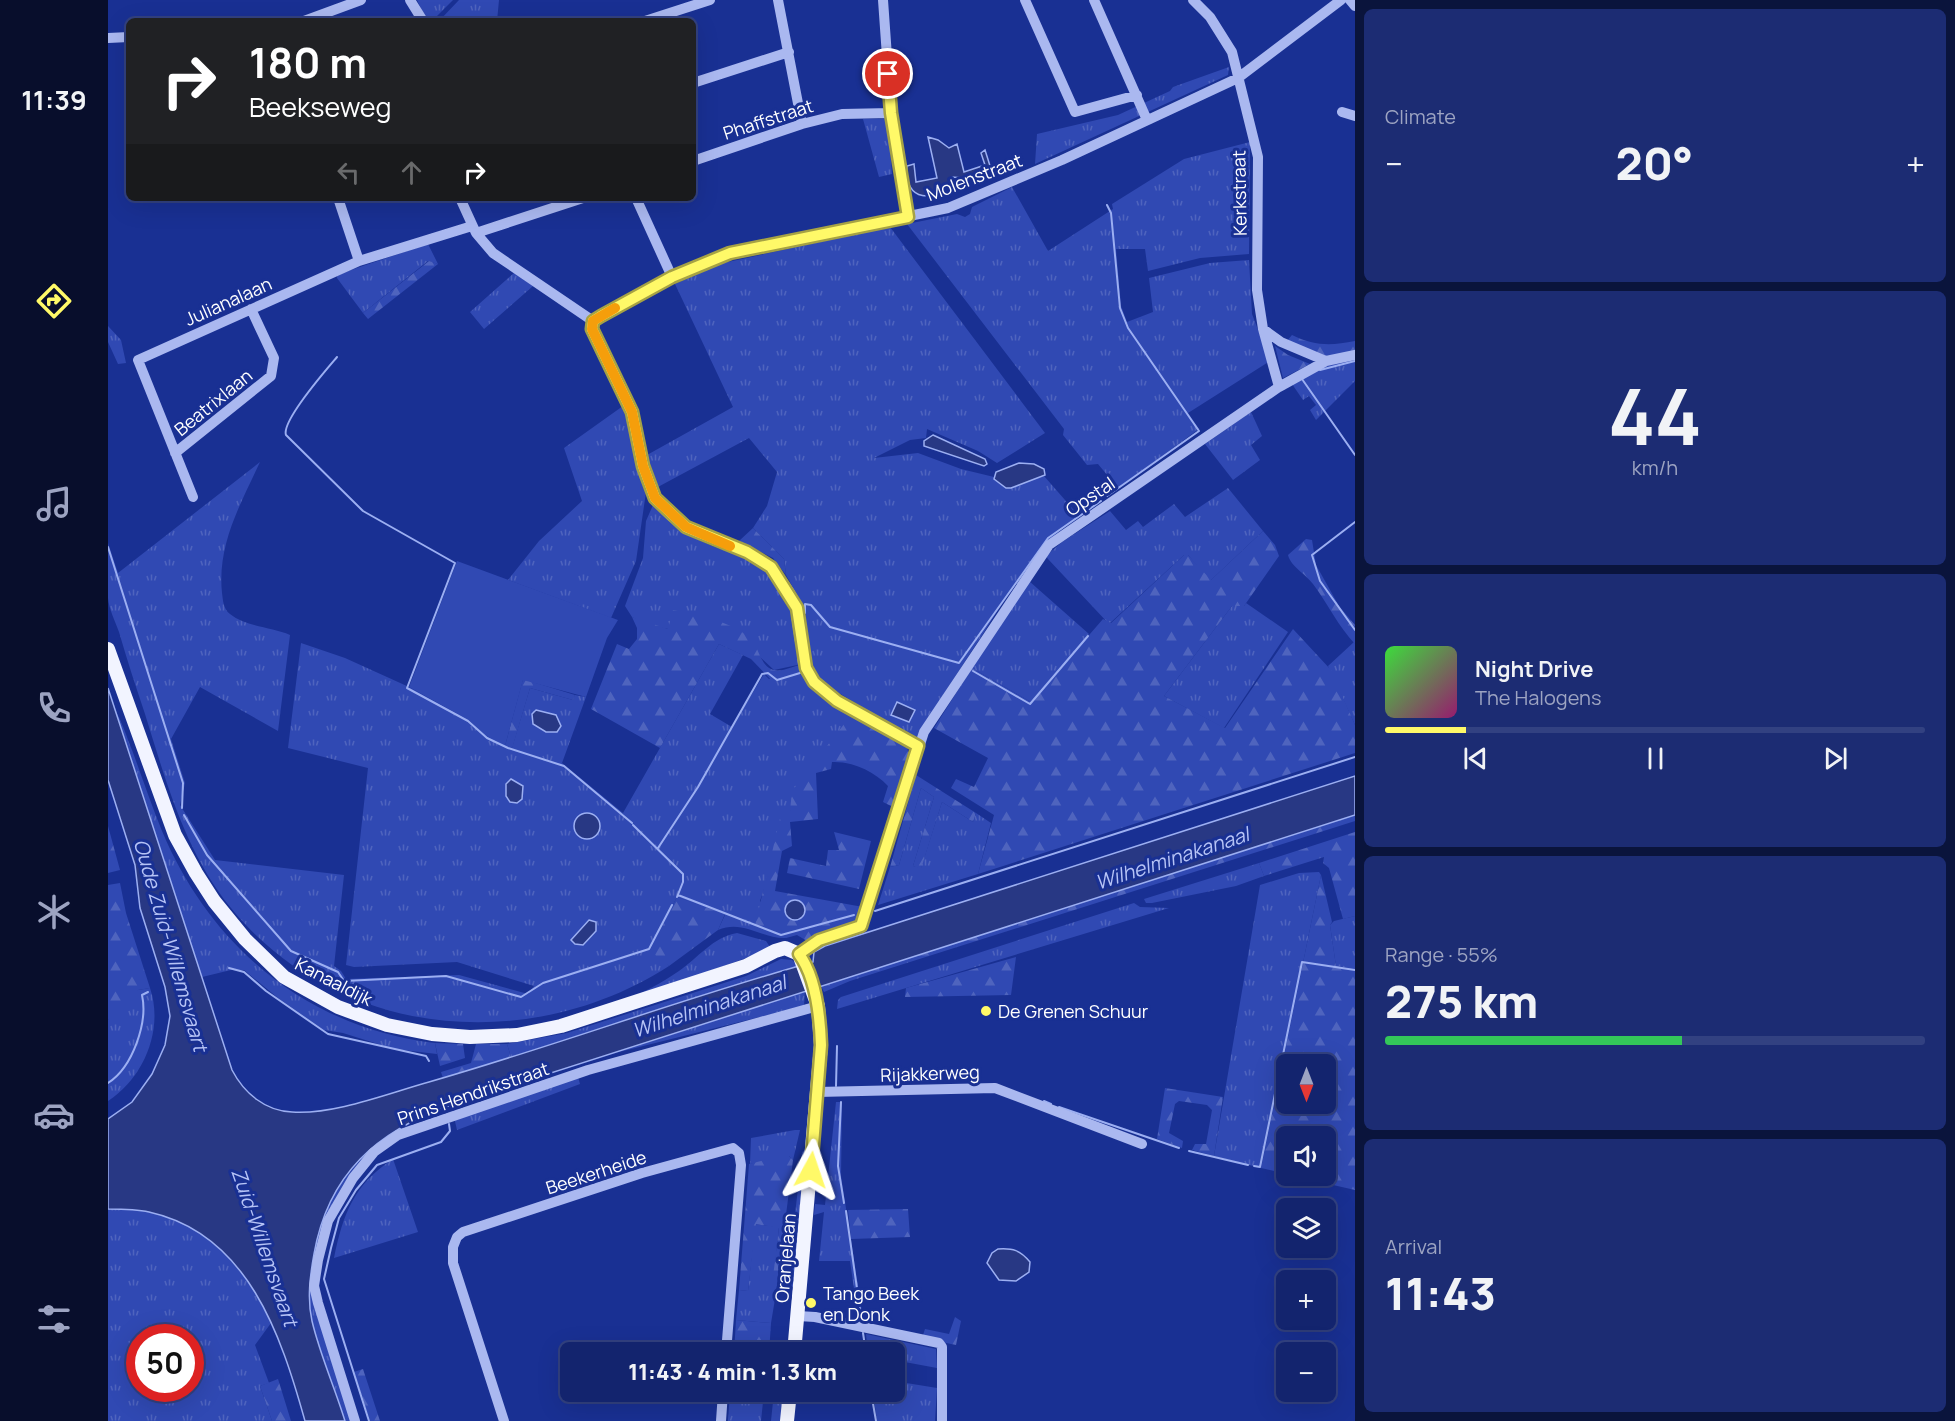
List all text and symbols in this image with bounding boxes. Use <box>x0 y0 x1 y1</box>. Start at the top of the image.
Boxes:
text: 180 m <box>249 33 367 91</box>
icon: right <box>150 42 228 120</box>
pin <box>862 48 913 99</box>
icon: arrive <box>871 57 904 90</box>
text: 11:39 <box>21 81 87 118</box>
text: Beekseweg <box>249 88 392 125</box>
street label: Phaffstraat <box>720 93 816 145</box>
text: Climate <box>1385 103 1456 130</box>
text: 20° <box>1616 132 1693 194</box>
text: − <box>1385 141 1403 186</box>
text: + <box>1906 141 1925 186</box>
street label: Molenstraat <box>923 148 1025 206</box>
street label: Kerkstraat <box>1226 150 1252 236</box>
icon: left <box>332 156 365 189</box>
icon: ahead <box>395 156 428 189</box>
icon: right <box>458 156 491 189</box>
street label: Julianalaan <box>181 271 275 331</box>
icon: directions <box>33 280 75 322</box>
text: 44 <box>1608 362 1702 468</box>
street label: Beatrixlaan <box>169 363 257 441</box>
text: km/h <box>1632 454 1678 481</box>
street label: Opstal <box>1061 471 1119 521</box>
icon: music <box>33 483 75 525</box>
text: Night Drive <box>1475 654 1594 684</box>
text: The Halogens <box>1475 684 1601 711</box>
icon: phone <box>33 687 75 729</box>
icon: previous <box>1459 742 1492 775</box>
icon: pause <box>1639 742 1672 775</box>
icon: next <box>1819 742 1852 775</box>
water label: Wilhelminakanaal <box>1092 820 1255 896</box>
water label: Oude Zuid-Willemsvaart <box>128 836 215 1056</box>
icon: climate <box>33 891 75 933</box>
text: Range · 55% <box>1385 941 1498 968</box>
street label: Kanaaldijk <box>291 951 378 1011</box>
water label: Wilhelminakanaal <box>629 968 792 1044</box>
text: 275 km <box>1385 970 1538 1032</box>
place label: De Grenen Schuur <box>998 999 1149 1023</box>
marker: De Grenen Schuur <box>979 1004 993 1018</box>
north arrow <box>1276 1054 1336 1114</box>
map controls <box>1276 1054 1336 1402</box>
street label: Prins Hendrikstraat <box>394 1056 552 1130</box>
street label: Rijakkerweg <box>880 1059 980 1087</box>
icon: car <box>33 1094 75 1136</box>
button: sound <box>1276 1126 1336 1186</box>
position arrow <box>779 1138 843 1202</box>
street label: Beekerheide <box>543 1144 649 1200</box>
water label: Zuid-Willemsvaart <box>225 1164 305 1332</box>
button: layers <box>1276 1198 1336 1258</box>
street label: Oranjelaan <box>769 1212 801 1304</box>
text: Arrival <box>1385 1233 1442 1260</box>
text: 11:43 <box>1385 1262 1496 1324</box>
button: + <box>1276 1270 1336 1330</box>
place label: Tango Beek en Donk <box>823 1281 920 1326</box>
marker: Tango Beek en Donk <box>804 1296 818 1310</box>
icon: filters <box>33 1298 75 1340</box>
speed limit sign: 50 <box>126 1324 204 1402</box>
button: − <box>1276 1342 1336 1402</box>
text: 11:43 · 4 min · 1.3 km <box>628 1357 837 1387</box>

